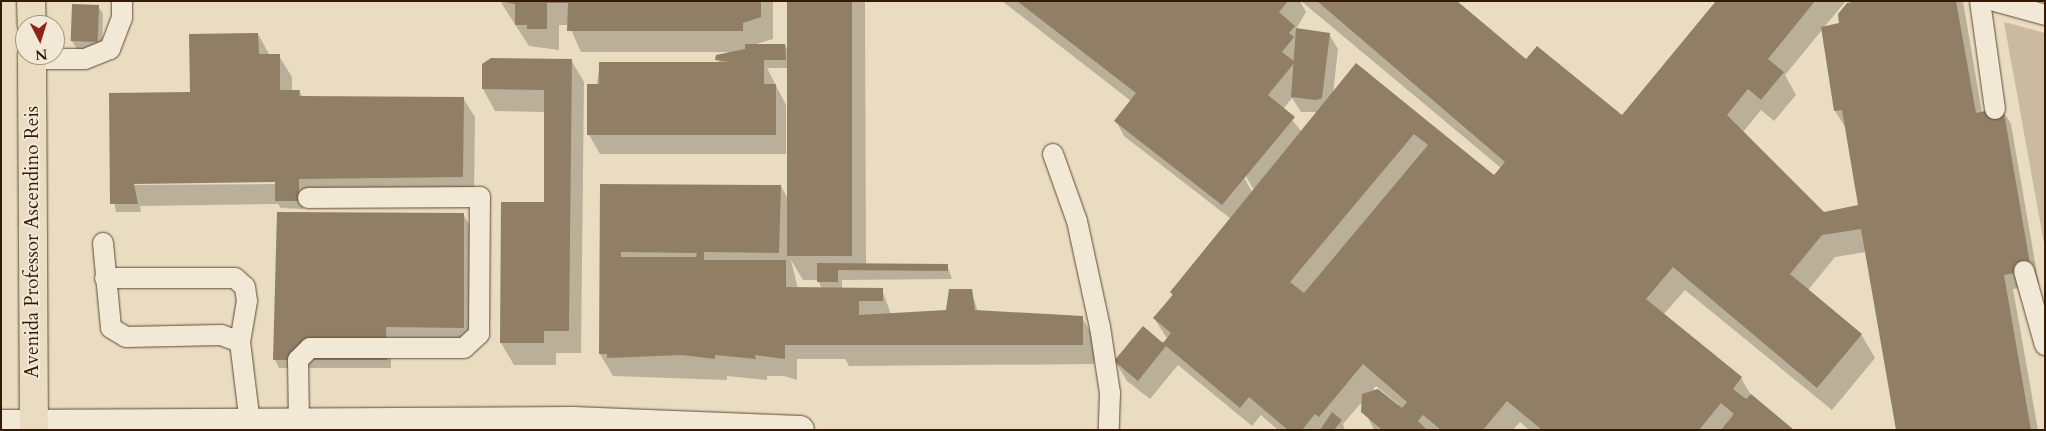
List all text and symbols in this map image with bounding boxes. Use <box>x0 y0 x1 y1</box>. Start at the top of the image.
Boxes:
north arrow <box>15 15 65 65</box>
text: N <box>34 44 48 64</box>
street label: Avenida Professor Ascendino Reis <box>22 106 44 378</box>

